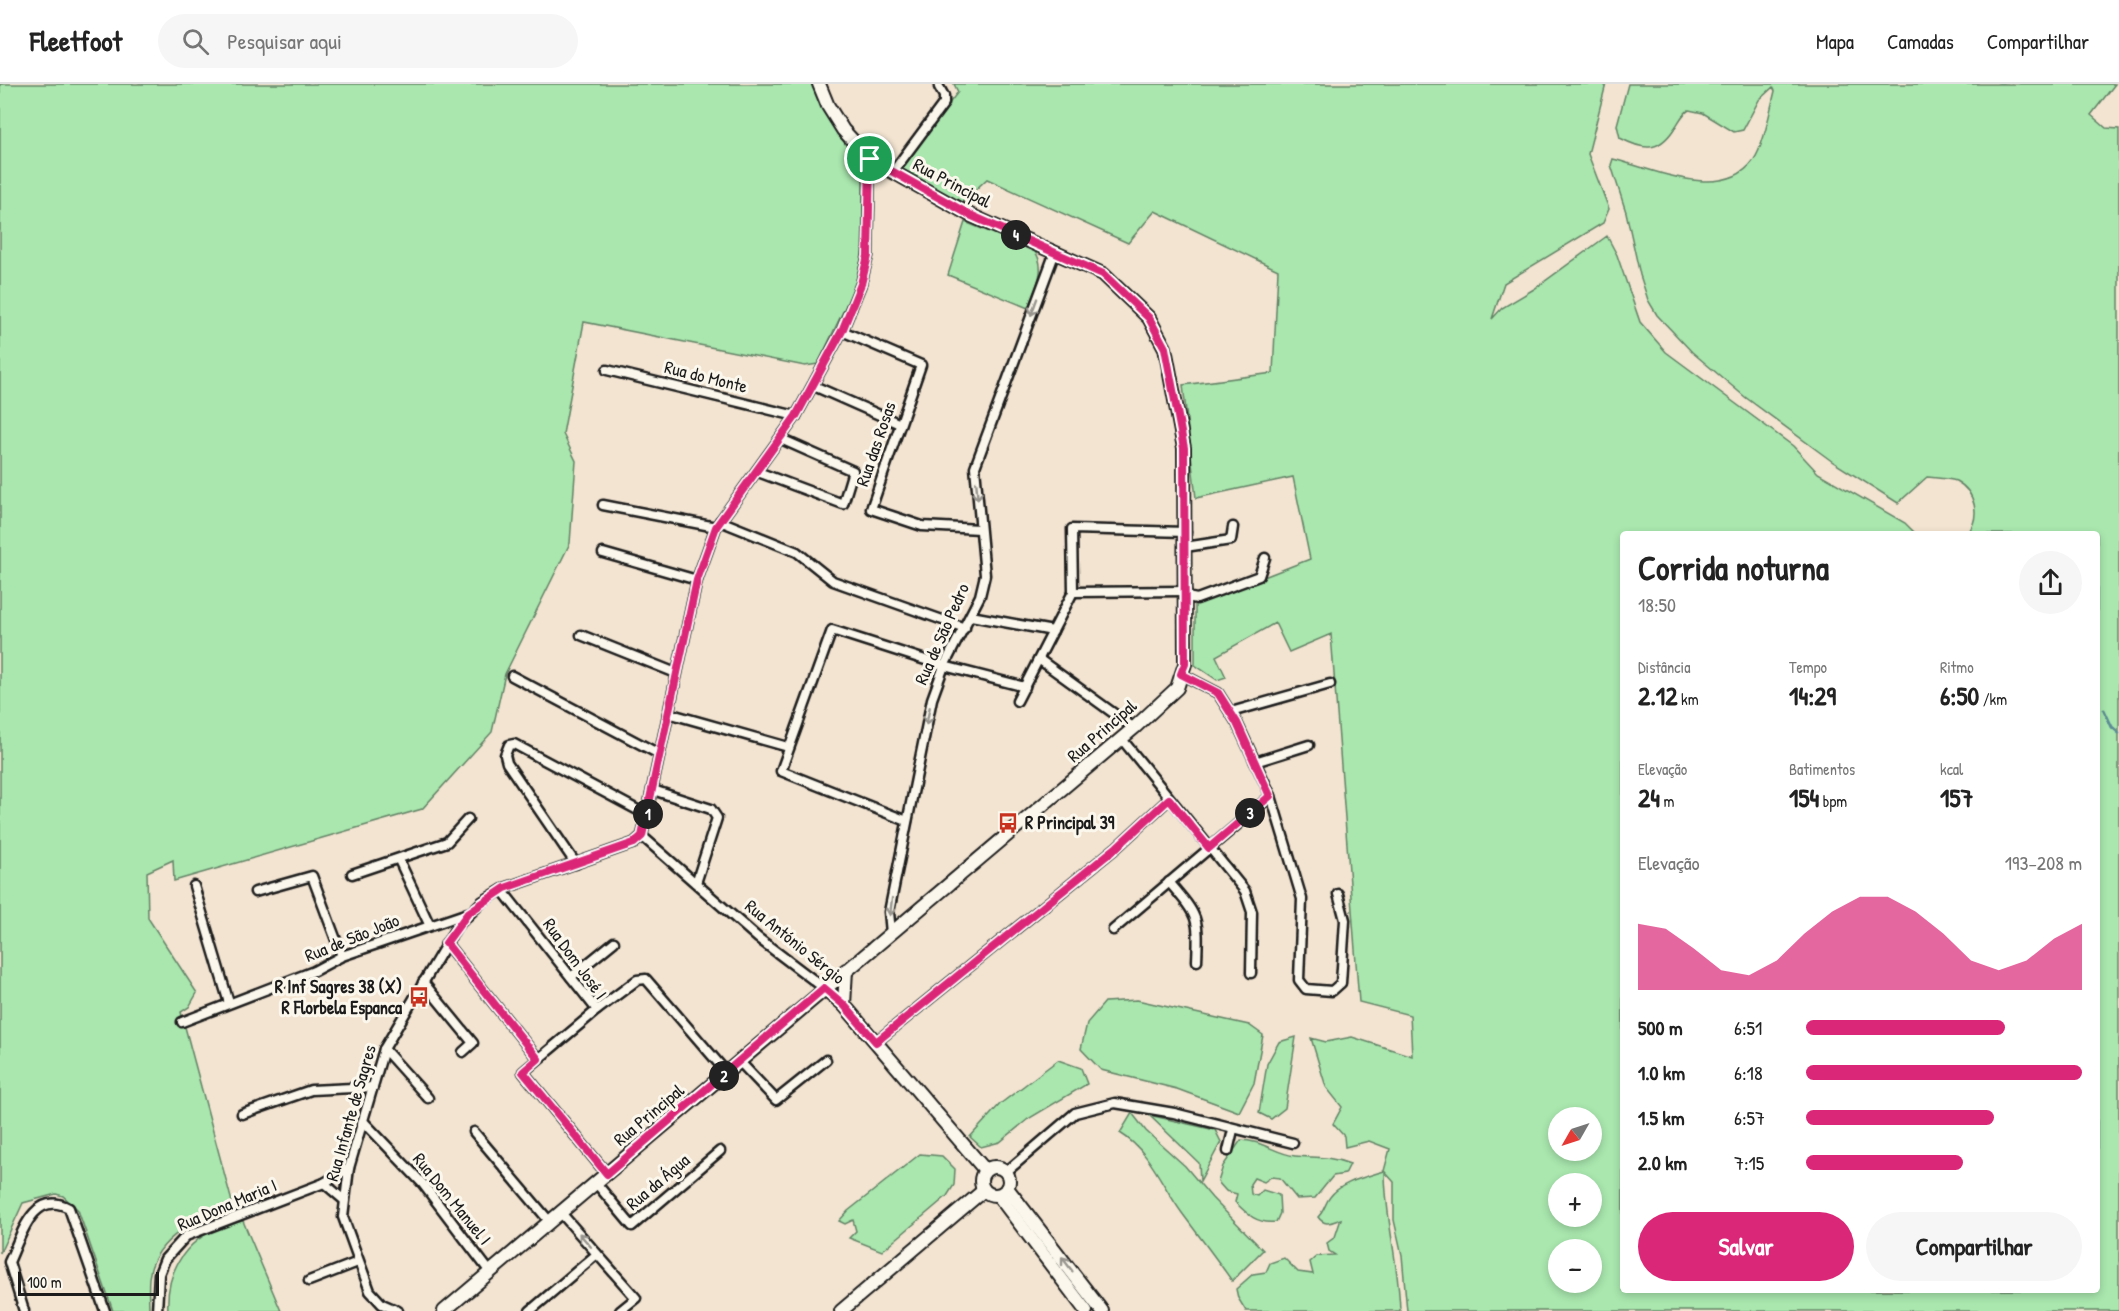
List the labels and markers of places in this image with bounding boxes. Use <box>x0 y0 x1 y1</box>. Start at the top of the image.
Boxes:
pin <box>844 133 895 184</box>
pin: 4 <box>1001 220 1031 250</box>
pin: 3 <box>1235 798 1265 828</box>
pin: 1 <box>633 799 663 829</box>
place label: R Principal 39 <box>1025 810 1115 836</box>
bus stop icon: R Principal 39 <box>996 811 1020 835</box>
place label: R Inf Sagres 38 (X) R Florbela Espanca <box>275 974 403 1021</box>
bus stop icon: R Inf Sagres 38 (X) R Florbela Espanca <box>407 985 431 1009</box>
pin: 2 <box>709 1061 739 1091</box>

